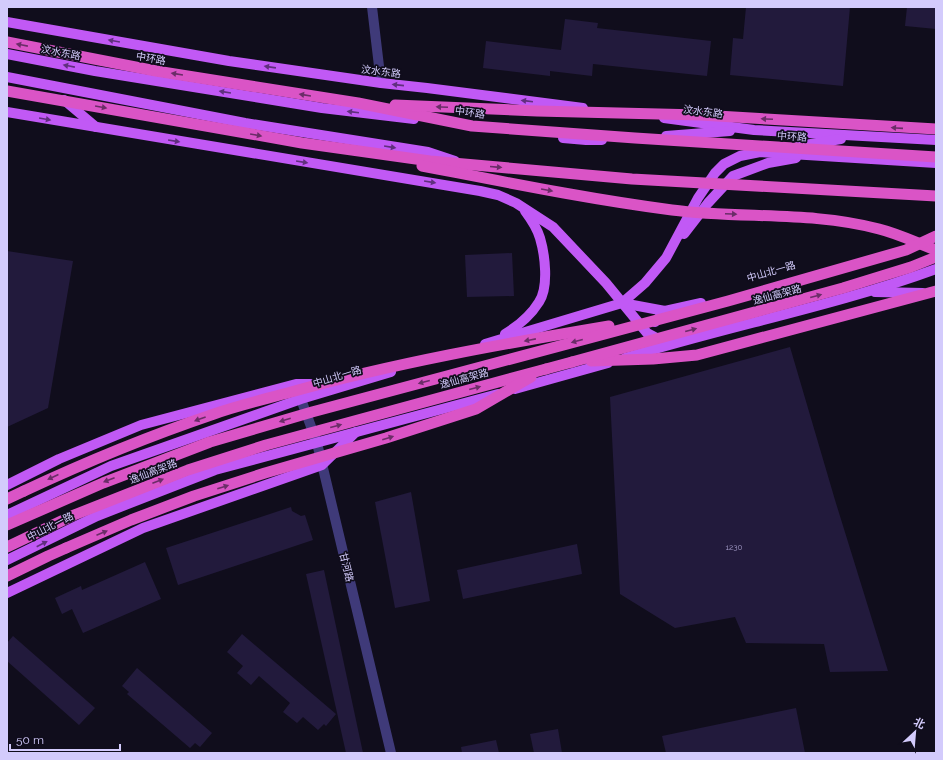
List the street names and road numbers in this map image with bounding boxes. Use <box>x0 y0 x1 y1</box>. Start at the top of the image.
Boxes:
street label: 汶水东路 <box>40 43 82 62</box>
street label: 中环路 <box>135 50 167 67</box>
street label: 汶水东路 <box>360 64 401 79</box>
street label: 汶水东路 <box>682 104 723 119</box>
street label: 中环路 <box>454 105 486 120</box>
street label: 中环路 <box>777 130 807 143</box>
street label: 中山北一路 <box>746 259 797 284</box>
street label: 逸仙高架路 <box>752 283 803 306</box>
street label: 中山北一路 <box>312 364 363 389</box>
street label: 逸仙高架路 <box>439 367 490 390</box>
street label: 逸仙高架路 <box>128 457 178 486</box>
street label: 中山北一路 <box>25 510 75 543</box>
street label: 甘河路 <box>338 551 355 583</box>

